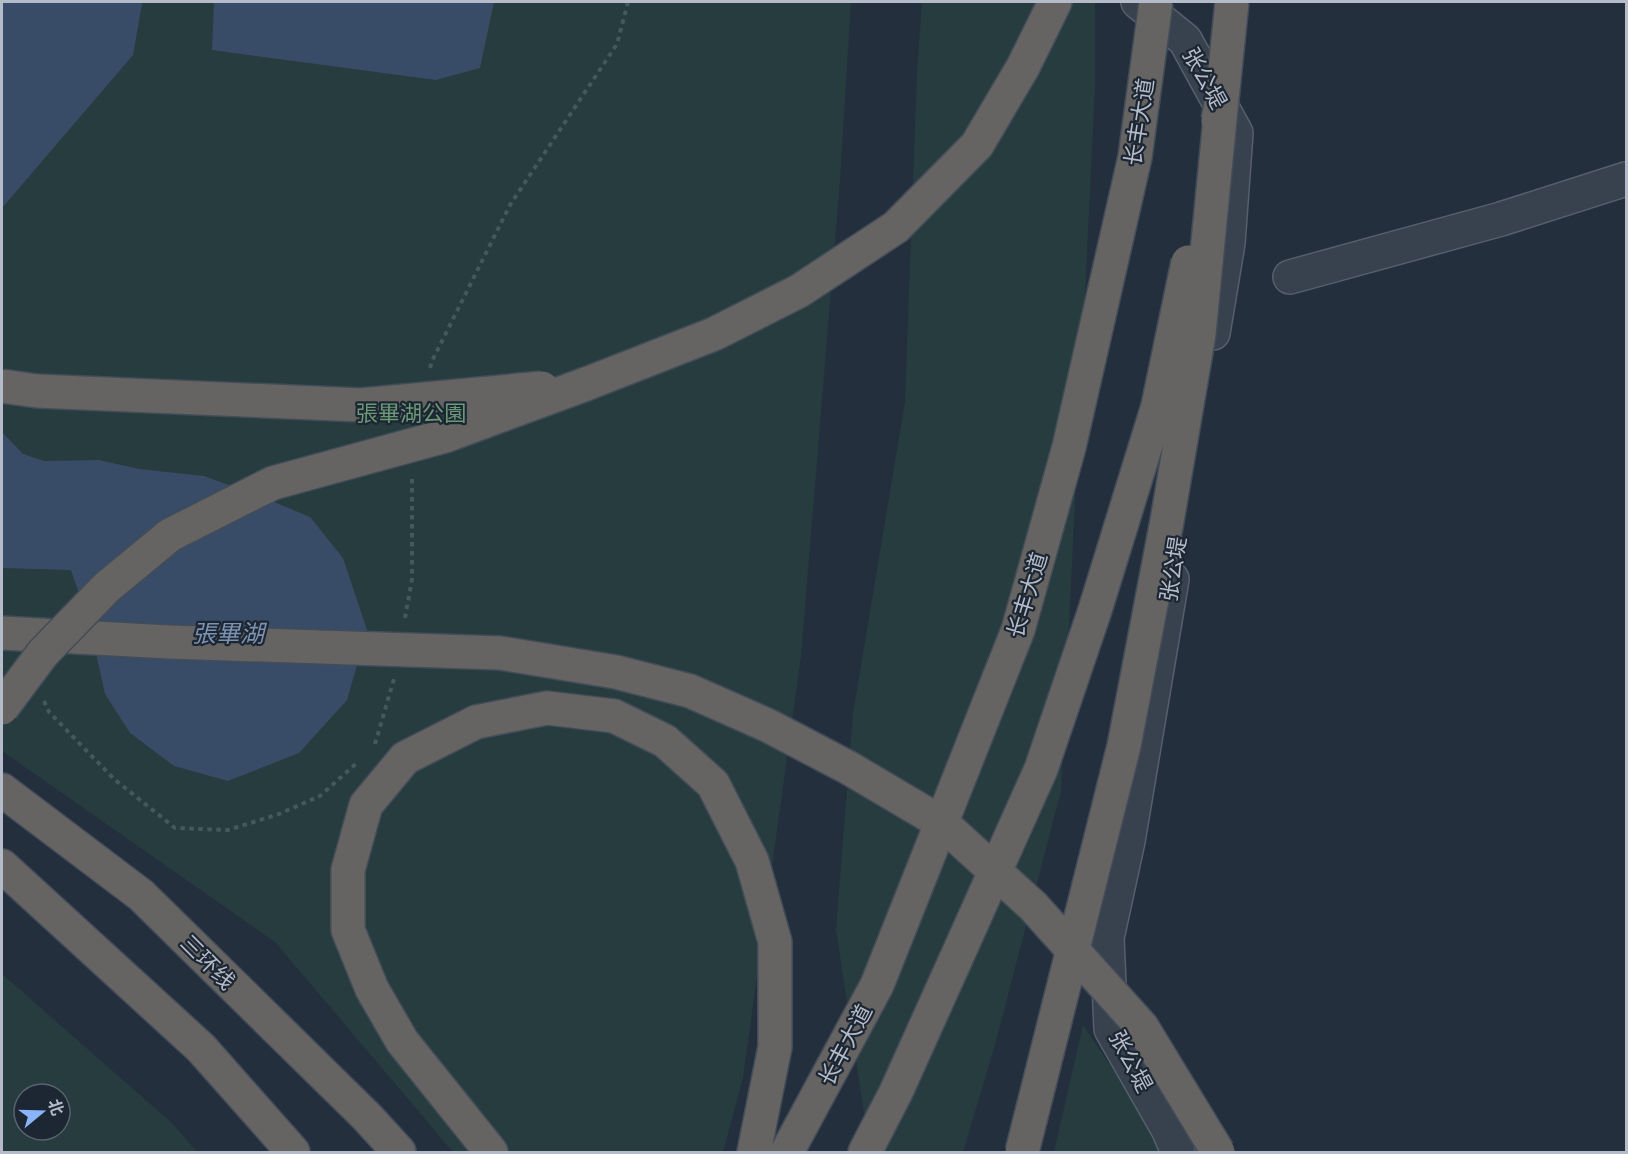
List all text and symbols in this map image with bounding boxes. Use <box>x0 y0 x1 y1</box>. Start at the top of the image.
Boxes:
street label: 张公堤 <box>1177 42 1233 114</box>
street label: 长丰大道 <box>1118 76 1160 168</box>
park label: 張畢湖公園 <box>356 399 466 427</box>
street label: 张公堤 <box>1154 534 1192 604</box>
street label: 长丰大道 <box>1001 549 1053 641</box>
water label: 張畢湖 <box>192 618 268 649</box>
street label: 三环线 <box>175 929 241 995</box>
street label: 长丰大道 <box>812 1000 878 1090</box>
street label: 张公堤 <box>1103 1025 1159 1097</box>
north arrow <box>12 1082 72 1142</box>
text: 北 <box>43 1096 68 1118</box>

